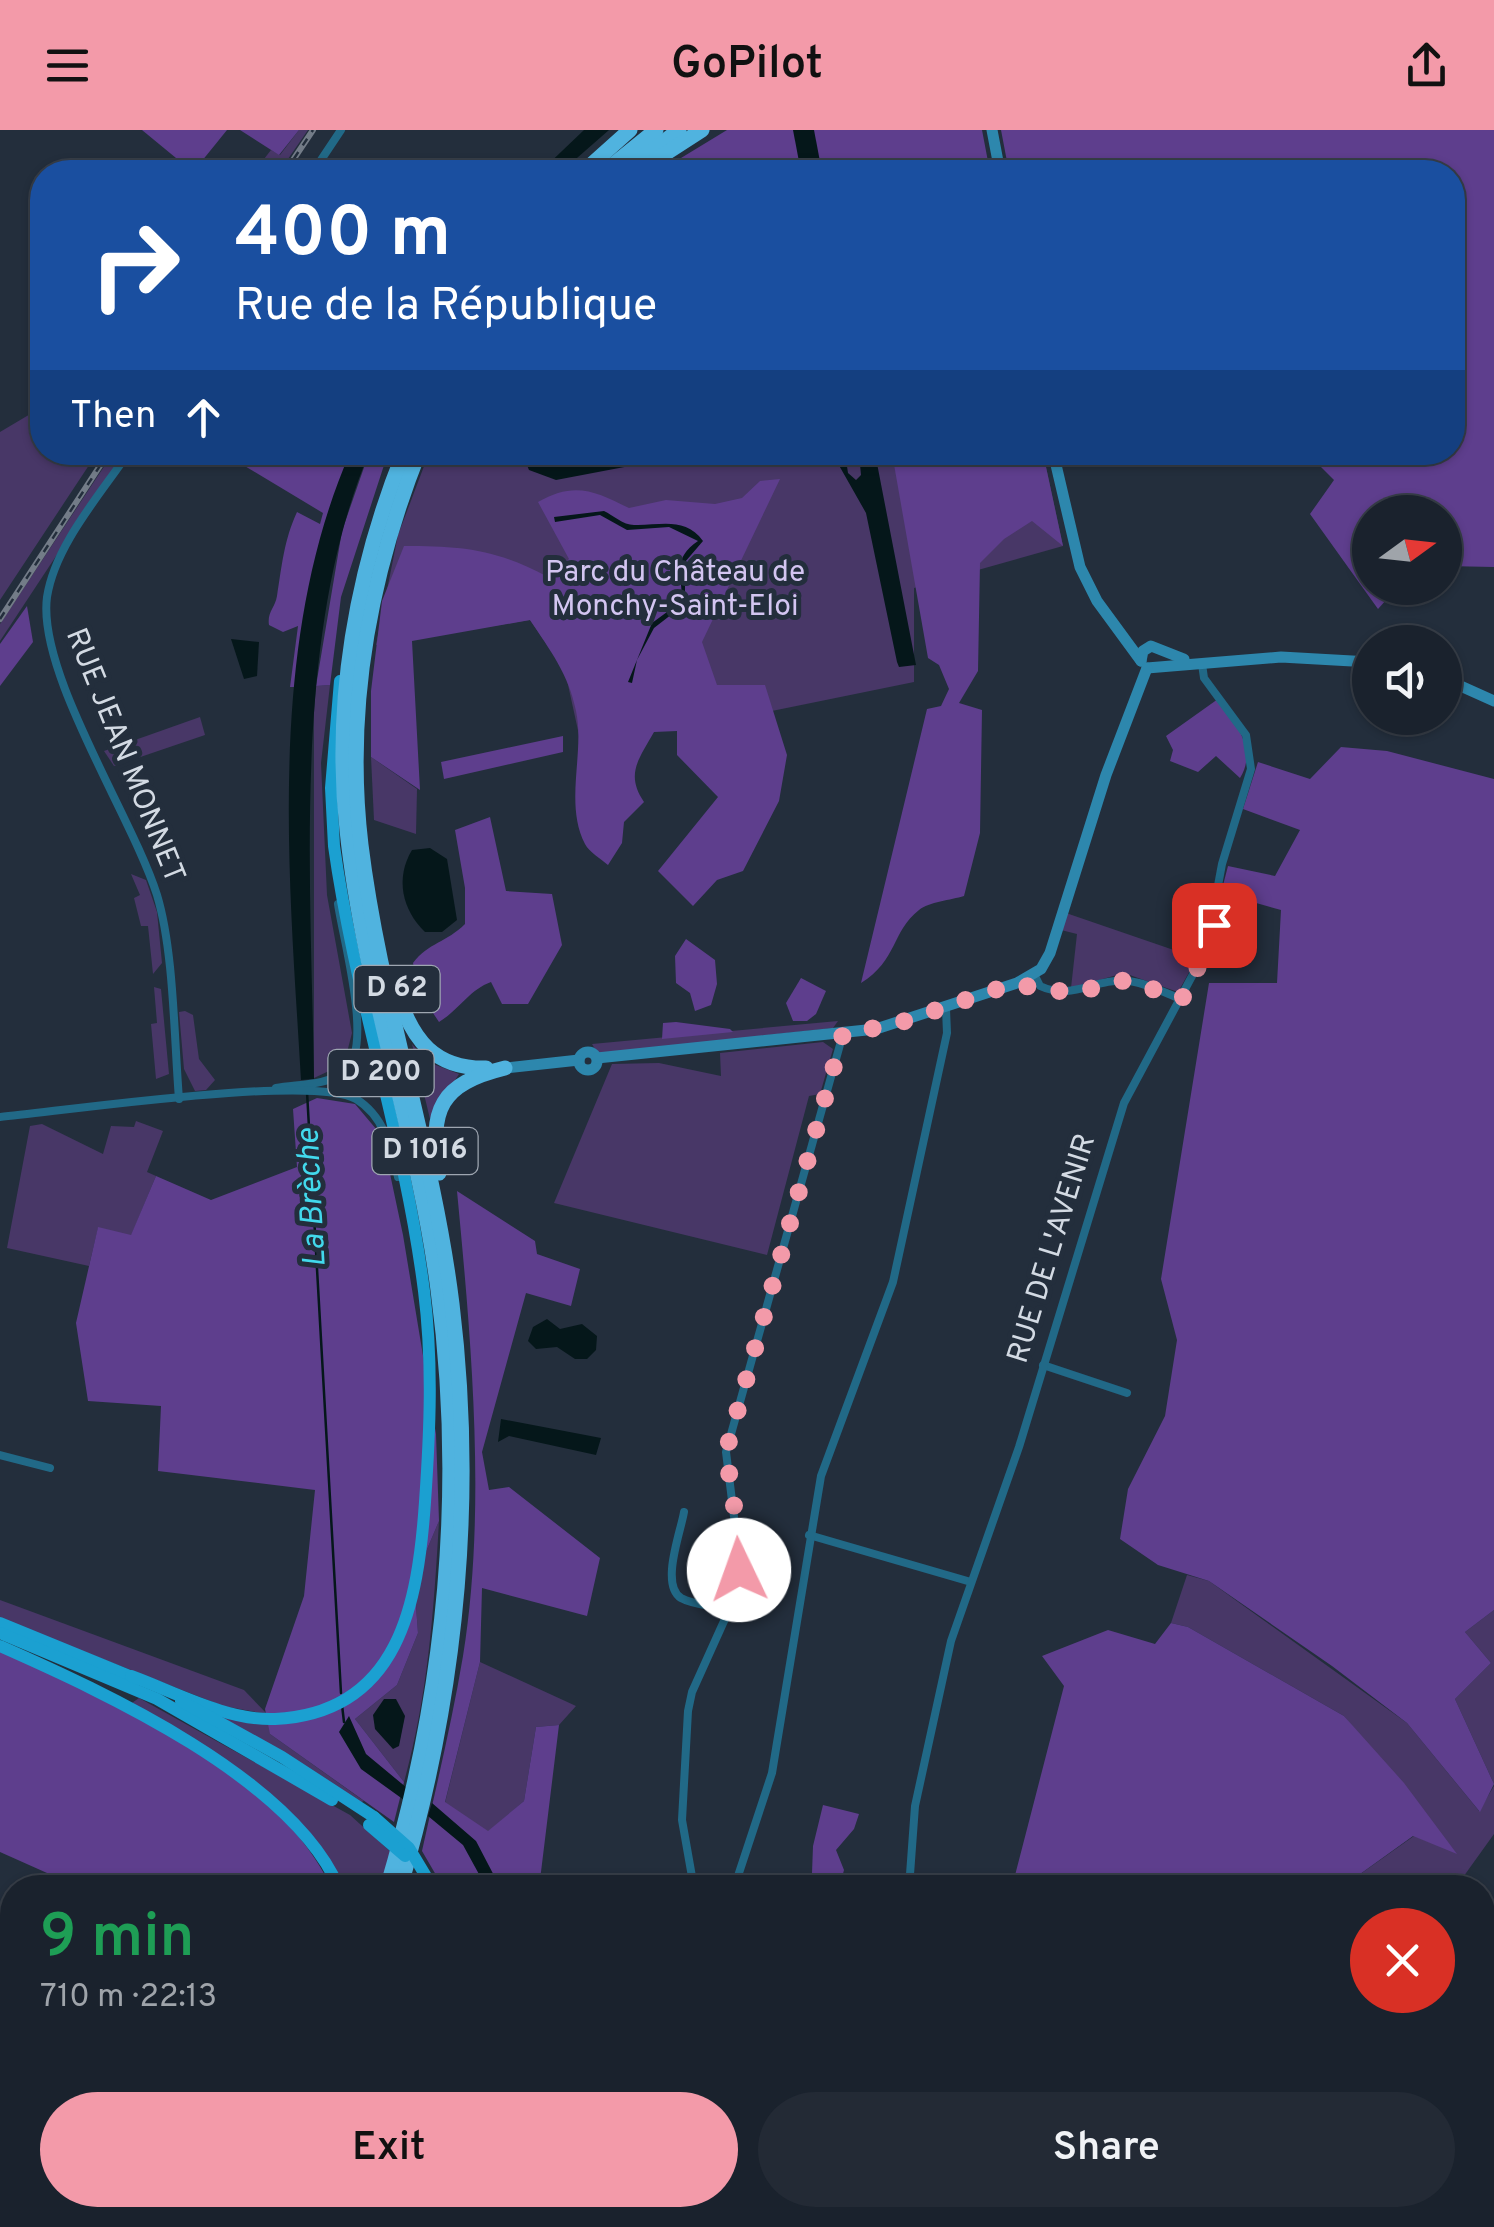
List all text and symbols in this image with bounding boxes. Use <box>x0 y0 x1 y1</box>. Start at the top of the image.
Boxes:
text: GoPilot <box>671 37 823 94</box>
icon: menu <box>40 38 95 93</box>
icon: share <box>1399 38 1454 93</box>
text: 400 m <box>235 192 451 281</box>
icon: right <box>70 200 200 330</box>
text: Rue de la République <box>235 279 657 336</box>
icon: ahead <box>176 390 231 445</box>
text: Then <box>70 393 156 442</box>
north arrow <box>1352 495 1462 605</box>
map controls <box>1352 495 1462 735</box>
park label: Parc du Château de Monchy-Saint-Eloi <box>545 555 805 626</box>
street label: RUE JEAN MONNET <box>56 623 192 889</box>
button: sound <box>1352 625 1462 735</box>
pin <box>1172 883 1257 968</box>
icon: arrive <box>1187 898 1242 953</box>
road number: D 62 <box>354 966 440 1012</box>
road number: D 200 <box>328 1050 434 1096</box>
water label: La Brèche <box>289 1127 337 1268</box>
road number: D 1016 <box>372 1128 478 1174</box>
street label: RUE DE L'AVENIR <box>1001 1130 1105 1368</box>
position arrow <box>687 1518 791 1622</box>
text: 9 min <box>40 1902 194 1978</box>
button: close <box>1350 1908 1455 2013</box>
text: 710 m · 22:13 <box>40 1978 217 2018</box>
button: Exit <box>40 2092 738 2207</box>
button: Share <box>758 2092 1455 2207</box>

